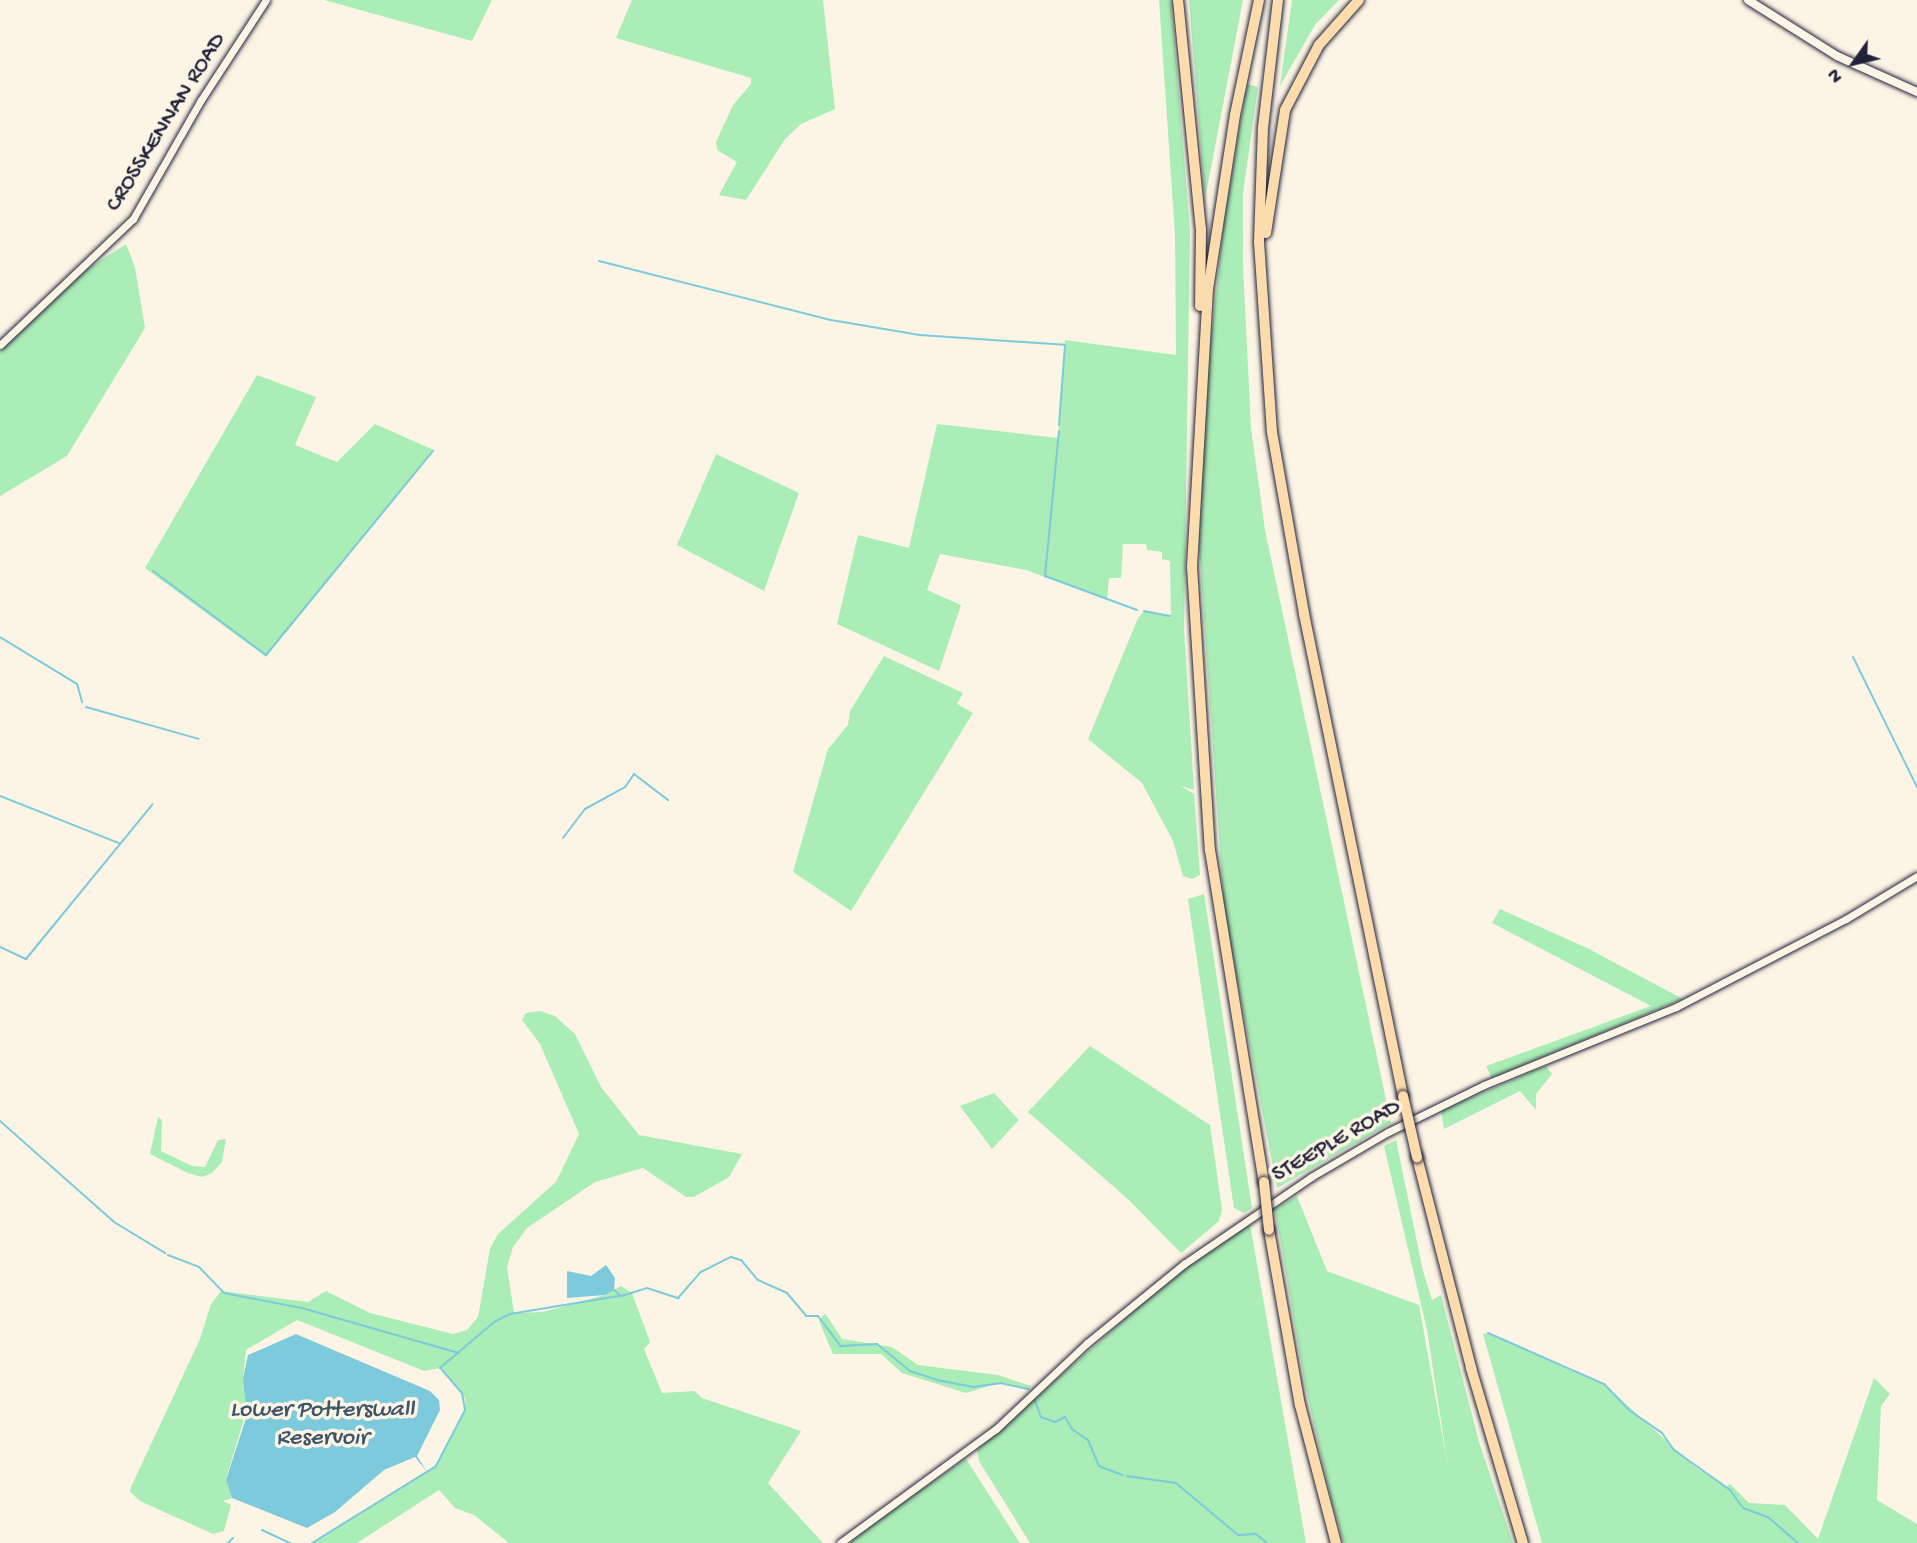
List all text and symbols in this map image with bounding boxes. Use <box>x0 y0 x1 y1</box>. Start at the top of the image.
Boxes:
north arrow <box>1819 28 1889 98</box>
street label: CROSSKENNAN ROAD <box>101 29 233 217</box>
text: N <box>1823 63 1849 87</box>
street label: STEEPLE ROAD <box>1268 1094 1406 1190</box>
water label: Lower Potterswall Reservoir <box>230 1397 414 1453</box>

